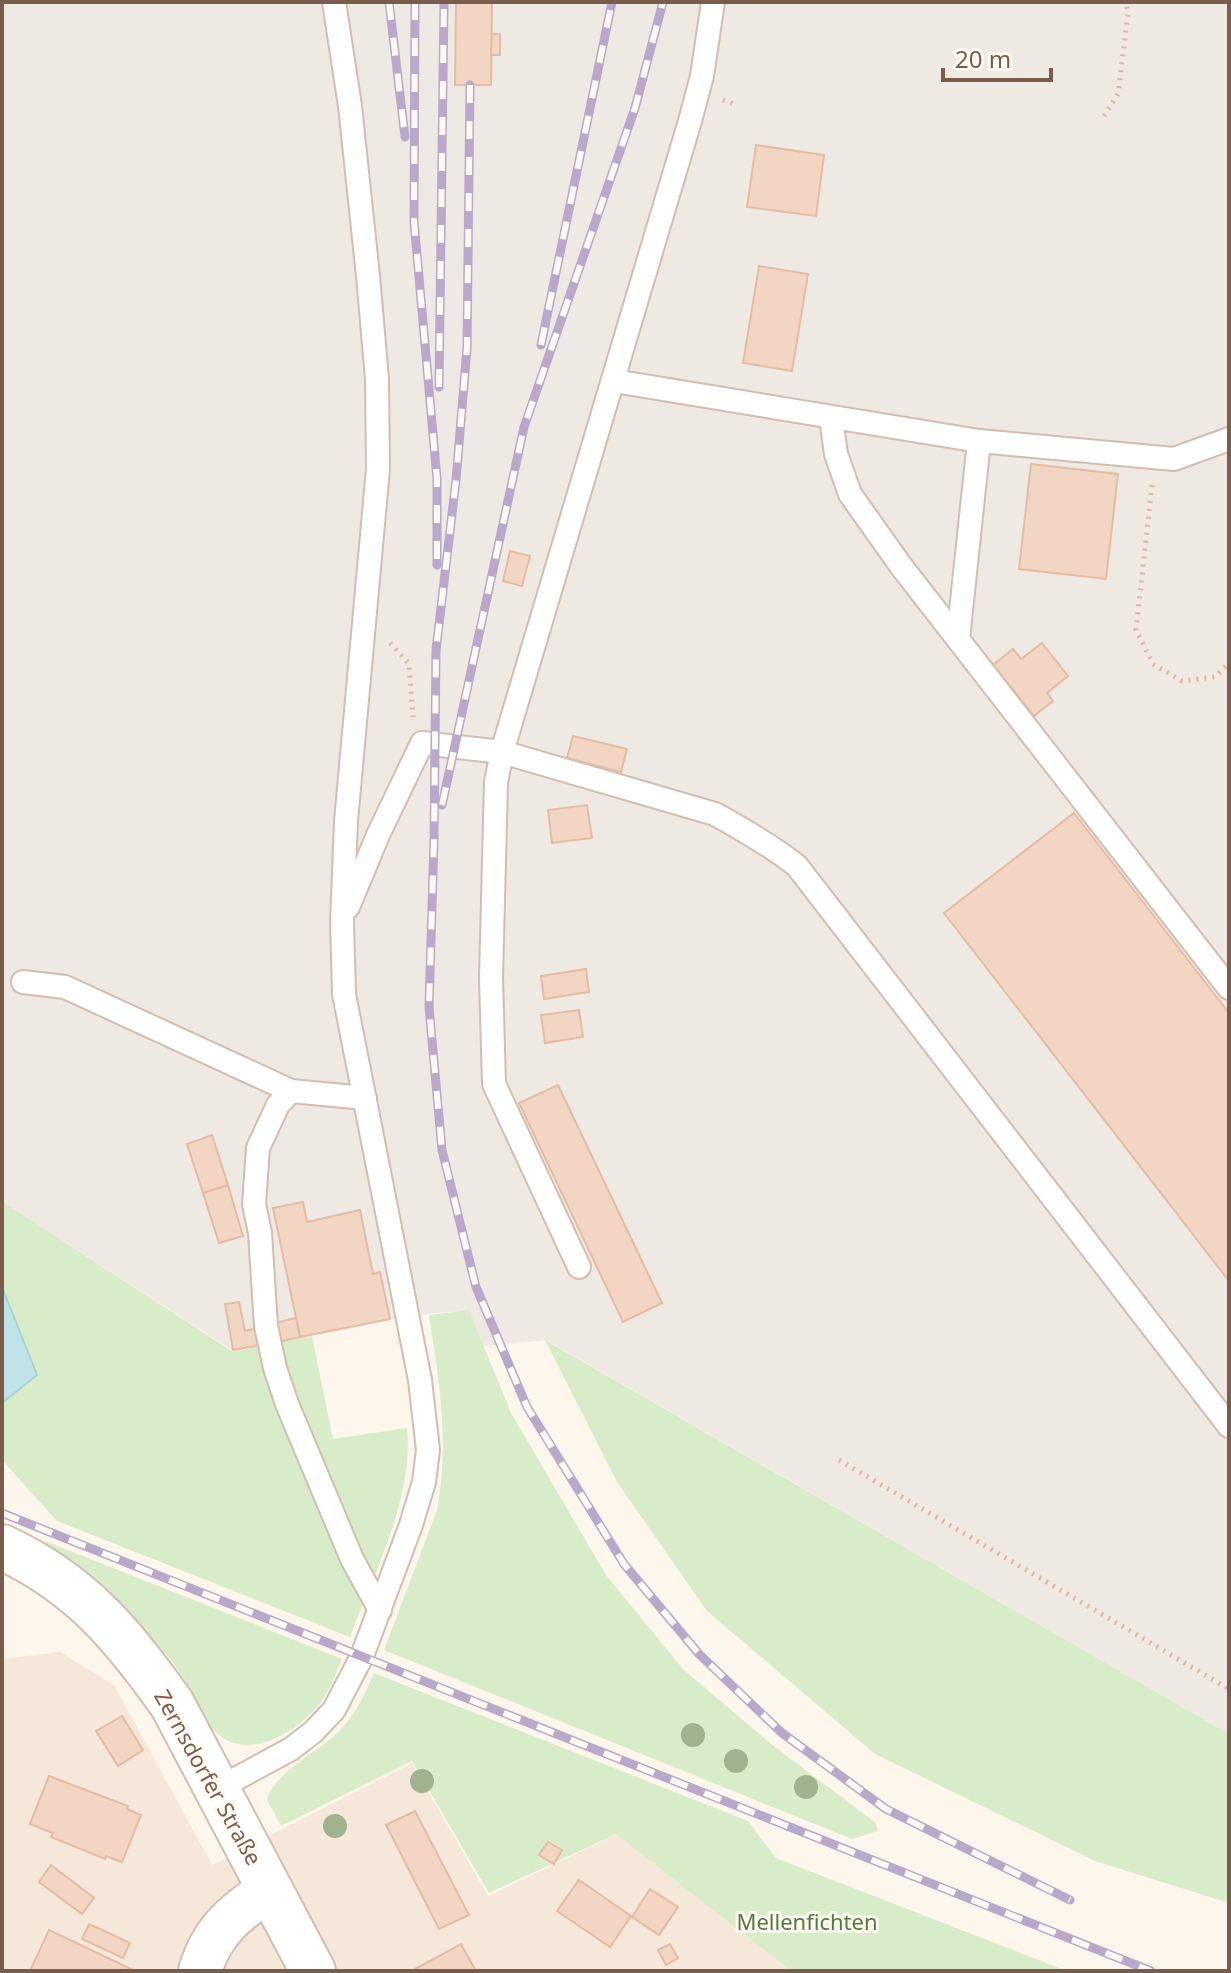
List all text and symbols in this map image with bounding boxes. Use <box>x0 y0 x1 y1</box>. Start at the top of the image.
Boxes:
scale bar <box>943 32 1051 82</box>
text: 20 m <box>955 42 1011 75</box>
street label: Zernsdorfer Straße <box>148 1684 270 1870</box>
park label: Mellenfichten <box>736 1906 878 1936</box>

